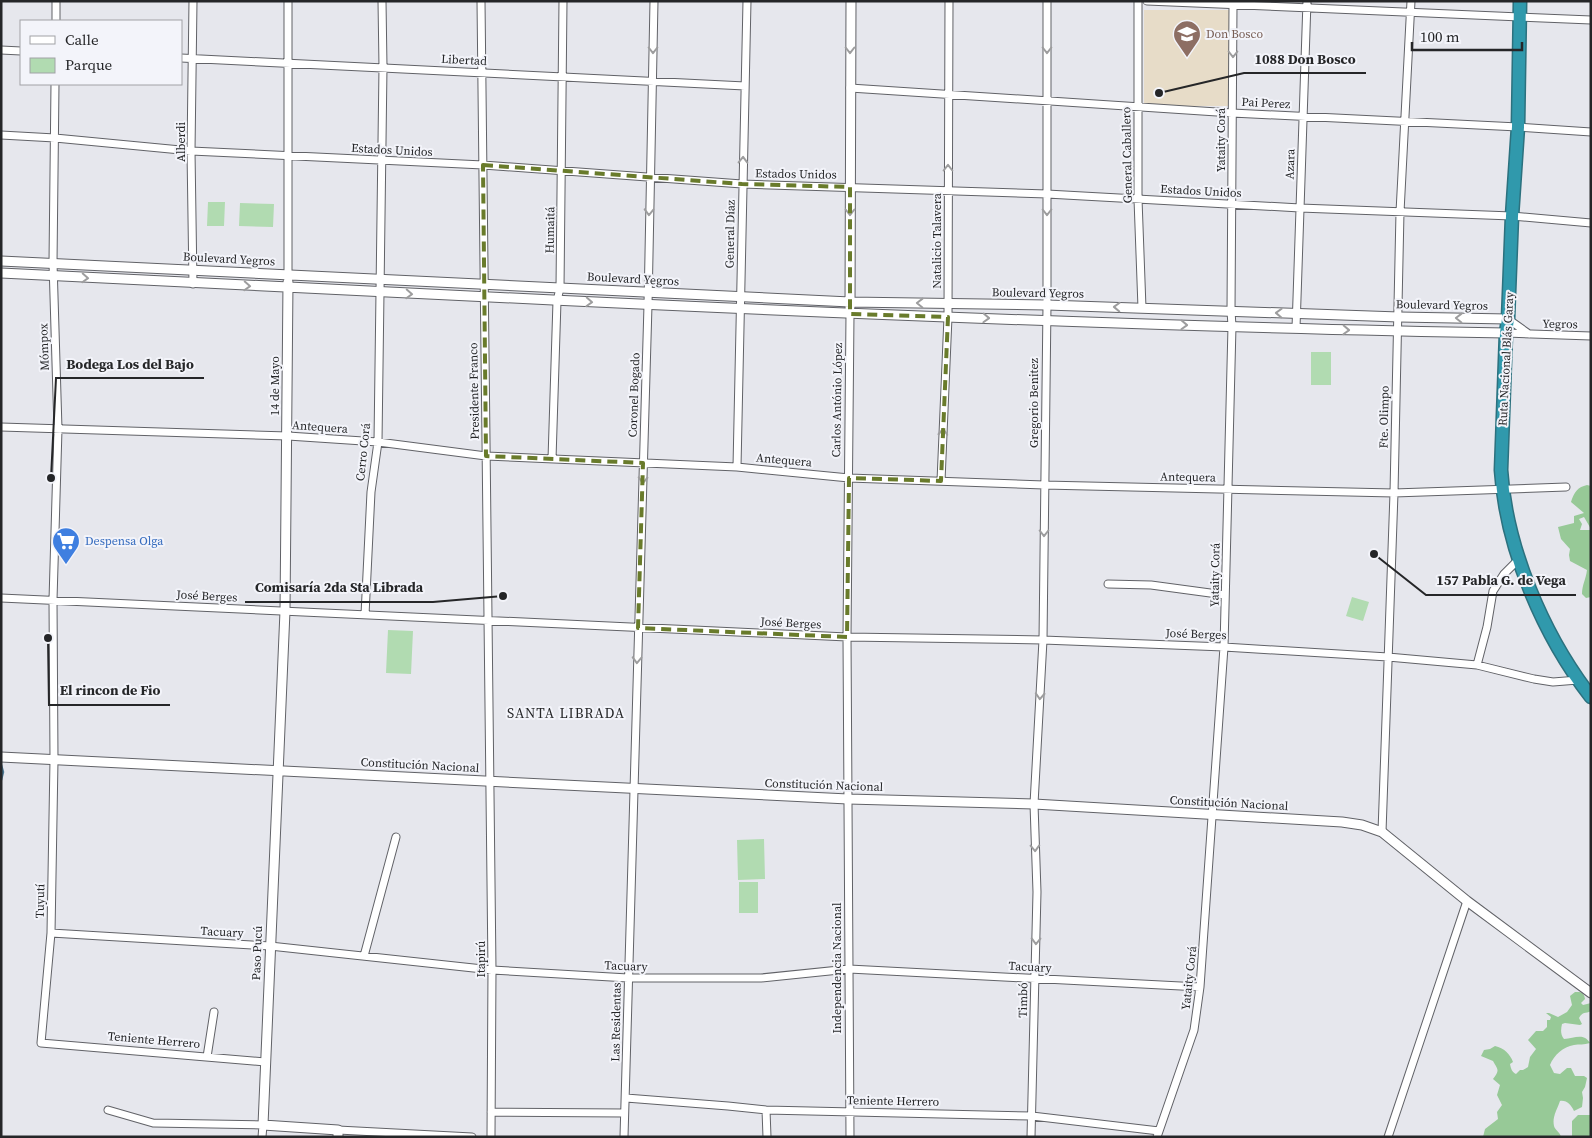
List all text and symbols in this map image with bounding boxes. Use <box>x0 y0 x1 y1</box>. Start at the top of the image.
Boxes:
school or university icon: Don Bosco <box>1172 19 1202 58</box>
legend <box>20 20 182 85</box>
scale bar <box>1412 20 1522 52</box>
place label: Don Bosco <box>1206 26 1263 42</box>
text: 100 m <box>1420 26 1460 47</box>
text: Calle <box>65 29 99 50</box>
callout: 1088 Don Bosco <box>1244 44 1366 73</box>
one-way arrow <box>648 46 658 54</box>
one-way arrow <box>845 46 855 54</box>
one-way arrow <box>1042 46 1052 54</box>
text: 1088 Don Bosco <box>1254 49 1356 69</box>
one-way arrow <box>1228 50 1238 58</box>
street label: Libertad <box>441 51 488 69</box>
text: Parque <box>65 54 113 75</box>
street label: Pai Perez <box>1241 94 1291 112</box>
street label: General Caballero <box>1118 106 1136 203</box>
street label: Yataity Corá <box>1213 107 1229 172</box>
street label: Alberdi <box>173 122 189 162</box>
street label: Estados Unidos <box>351 140 433 160</box>
street label: Azara <box>1281 148 1299 180</box>
one-way arrow <box>738 156 748 164</box>
one-way arrow <box>943 163 953 171</box>
street label: Estados Unidos <box>755 165 837 183</box>
street label: Estados Unidos <box>1160 181 1242 201</box>
street label: Natalicio Talavera <box>929 192 945 289</box>
street label: General Díaz <box>721 199 739 269</box>
street label: Humaitá <box>542 206 558 253</box>
one-way arrow <box>644 209 655 217</box>
one-way arrow <box>845 209 855 217</box>
one-way arrow <box>1042 209 1052 217</box>
street label: Boulevard Yegros <box>182 249 276 269</box>
street label: Boulevard Yegros <box>586 269 680 289</box>
one-way arrow <box>81 272 89 283</box>
one-way arrow <box>243 281 251 292</box>
street label: Boulevard Yegros <box>992 284 1084 302</box>
one-way arrow <box>406 288 414 299</box>
street label: Ruta Nacional Blás Garay <box>1494 291 1518 426</box>
street label: Boulevard Yegros <box>1396 296 1488 314</box>
one-way arrow <box>586 297 594 308</box>
one-way arrow <box>915 298 923 309</box>
one-way arrow <box>1113 302 1121 313</box>
one-way arrow <box>1275 307 1283 318</box>
one-way arrow <box>983 313 991 324</box>
one-way arrow <box>1455 313 1463 323</box>
street label: Yegros <box>1542 316 1578 332</box>
one-way arrow <box>1180 319 1188 330</box>
street label: Mómpox <box>35 322 53 371</box>
one-way arrow <box>1342 324 1350 335</box>
street label: Presidente Franco <box>465 342 483 440</box>
street label: Carlos António López <box>828 342 846 458</box>
callout: Bodega Los del Bajo <box>56 349 204 378</box>
street label: Coronel Bogado <box>625 352 643 438</box>
text: Bodega Los del Bajo <box>66 354 194 374</box>
street label: 14 de Mayo <box>267 356 283 416</box>
street label: Gregorio Benitez <box>1026 357 1042 448</box>
street label: Fte. Olimpo <box>1375 385 1393 449</box>
street label: Antequera <box>292 417 349 437</box>
street label: Cerro Corá <box>352 421 374 482</box>
one-way arrow <box>938 428 948 436</box>
street label: Antequera <box>755 450 813 470</box>
street label: Antequera <box>1160 469 1217 486</box>
one-way arrow <box>637 476 648 484</box>
supermarket icon: Despensa Olga <box>51 526 81 565</box>
one-way arrow <box>1039 530 1049 538</box>
place label: Despensa Olga <box>85 533 164 549</box>
street label: Yataity Corá <box>1206 542 1224 607</box>
callout: 157 Pabla G. de Vega <box>1426 566 1576 595</box>
text: 157 Pabla G. de Vega <box>1436 570 1566 590</box>
callout: Comisaría 2da Sta Librada <box>245 573 433 602</box>
text: Comisaría 2da Sta Librada <box>255 577 424 597</box>
street label: José Berges <box>175 586 238 606</box>
street label: José Berges <box>759 613 822 633</box>
street label: José Berges <box>1164 625 1227 643</box>
one-way arrow <box>632 656 643 664</box>
callout: El rincon de Fio <box>49 676 170 705</box>
text: El rincon de Fio <box>60 680 160 700</box>
one-way arrow <box>1034 692 1045 700</box>
district label: SANTA LIBRADA <box>507 703 625 723</box>
street label: Constitución Nacional <box>360 754 480 776</box>
street label: Constitución Nacional <box>764 775 884 795</box>
street label: Constitución Nacional <box>1169 792 1289 814</box>
one-way arrow <box>1030 844 1041 852</box>
street label: Tuyutí <box>32 883 48 918</box>
street label: Independencia Nacional <box>829 902 845 1034</box>
street label: Tacuary <box>200 923 245 941</box>
street label: Paso Pucú <box>248 925 266 981</box>
one-way arrow <box>1031 938 1041 945</box>
street label: Itapirú <box>473 941 489 977</box>
street label: Yataity Corá <box>1178 944 1200 1011</box>
street label: Tacuary <box>604 957 649 975</box>
street label: Tacuary <box>1008 958 1053 976</box>
street label: Las Residentas <box>607 982 625 1062</box>
street label: Timbó <box>1015 982 1031 1018</box>
street label: Teniente Herrero <box>107 1028 201 1052</box>
street label: Teniente Herrero <box>847 1092 940 1110</box>

